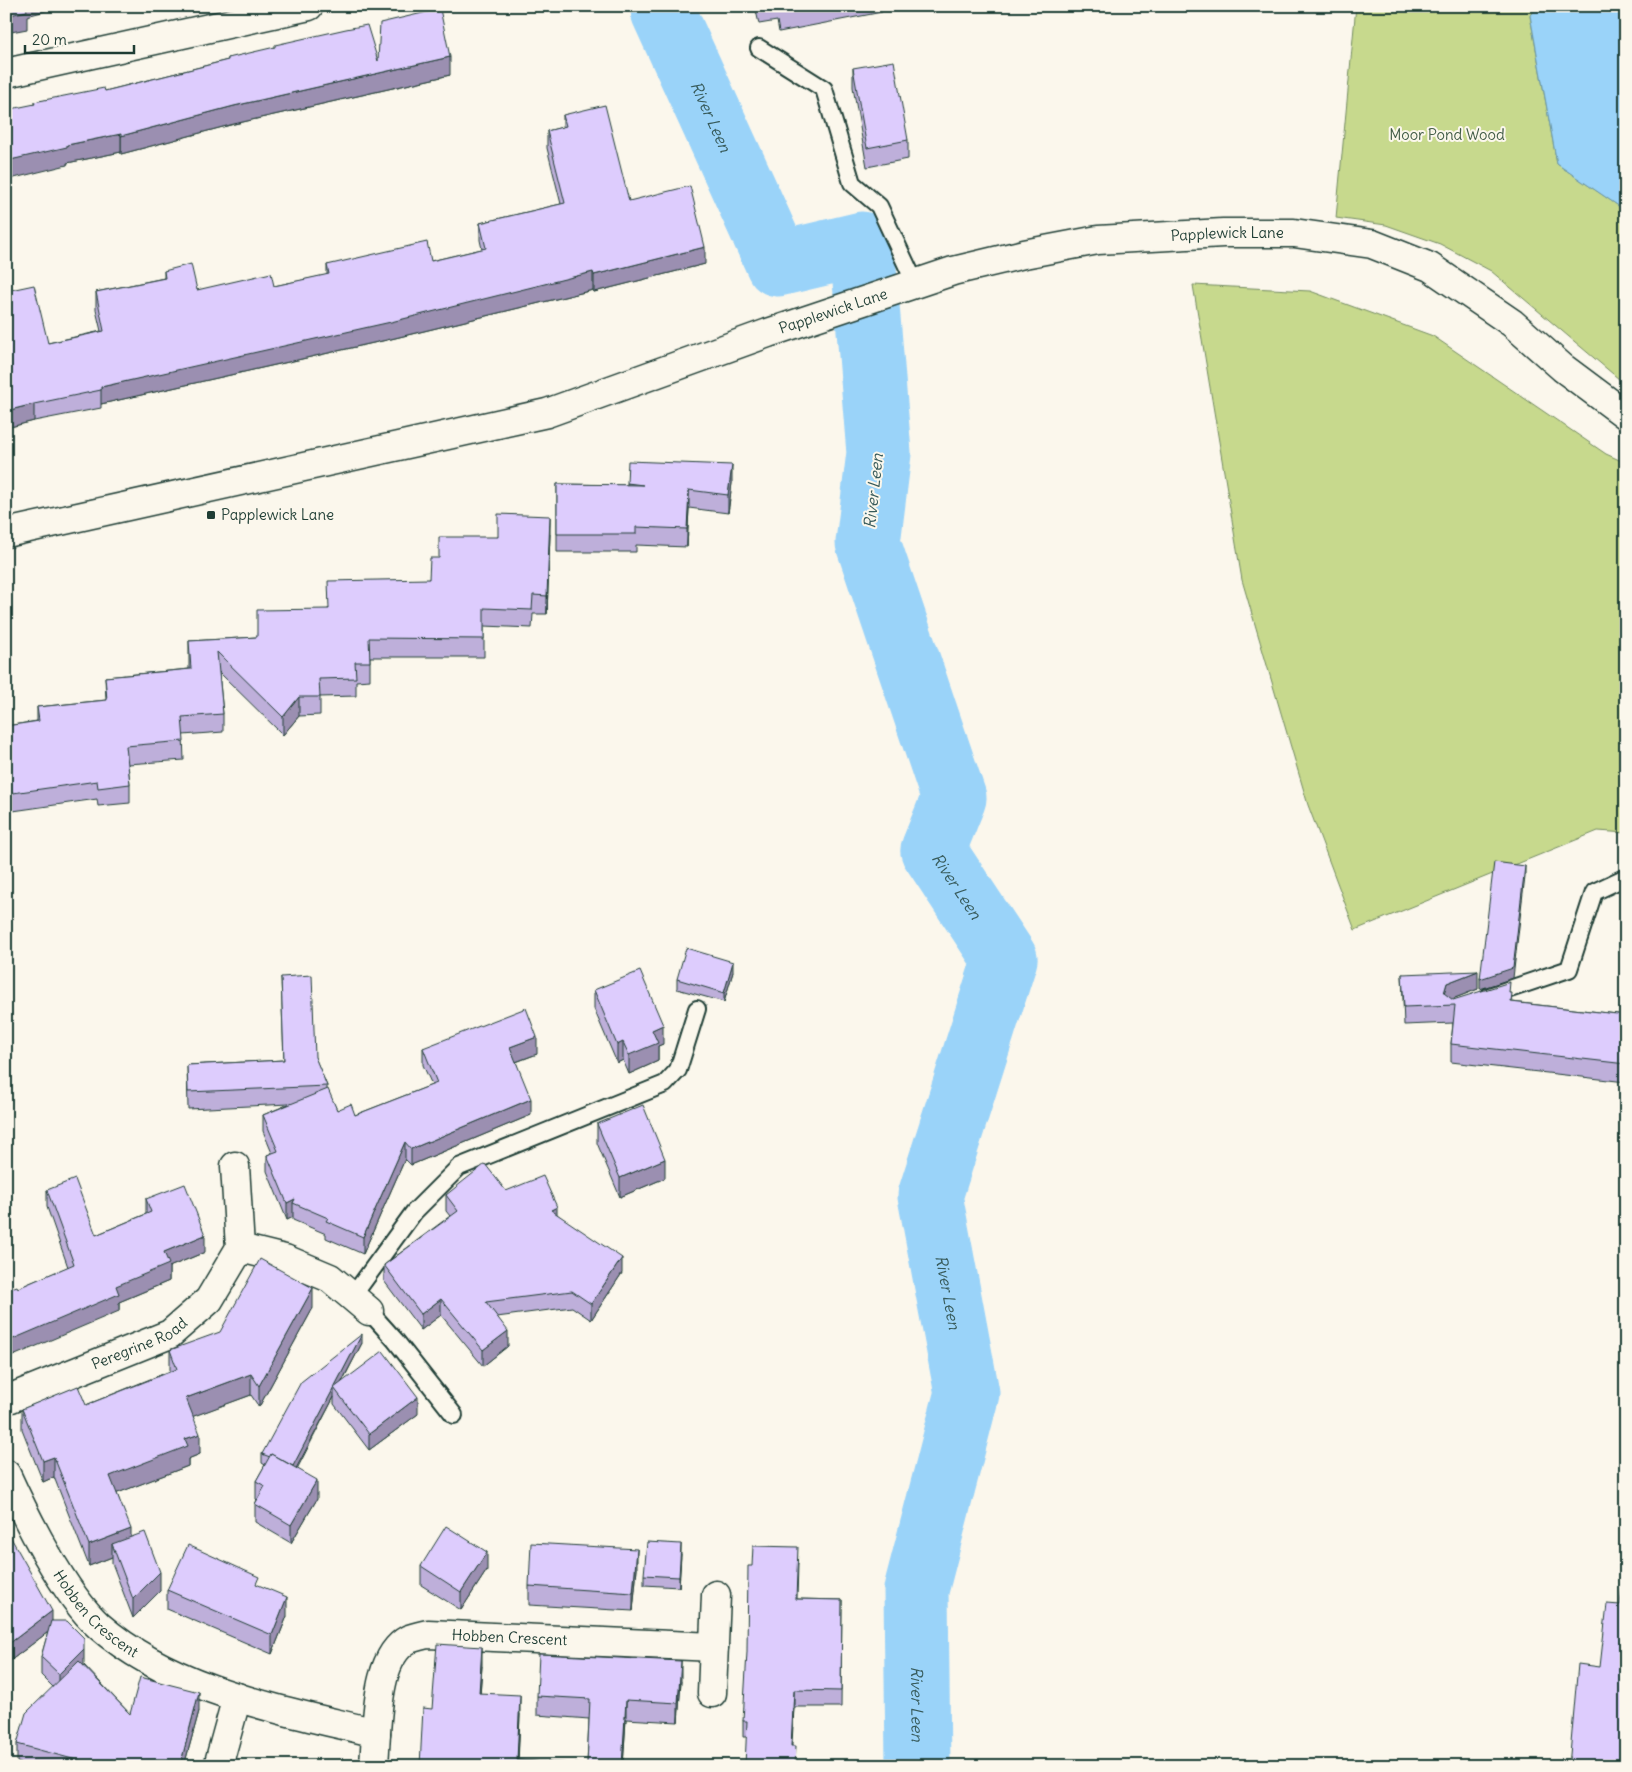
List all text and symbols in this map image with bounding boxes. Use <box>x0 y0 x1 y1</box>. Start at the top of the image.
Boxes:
scale bar <box>25 22 134 54</box>
text: 20 m <box>32 30 67 49</box>
water label: River Leen <box>686 78 736 156</box>
park label: Moor Pond Wood <box>1389 125 1505 144</box>
street label: Papplewick Lane <box>1170 223 1284 245</box>
street label: Papplewick Lane <box>776 284 890 338</box>
water label: River Leen <box>859 452 887 529</box>
place label: Papplewick Lane <box>221 505 334 524</box>
marker: Papplewick Lane <box>205 509 217 521</box>
water label: River Leen <box>928 849 986 924</box>
water label: River Leen <box>931 1253 965 1332</box>
street label: Peregrine Road <box>89 1313 191 1374</box>
street label: Hobben Crescent <box>49 1566 142 1661</box>
street label: Hobben Crescent <box>451 1625 568 1649</box>
water label: River Leen <box>907 1666 928 1742</box>

